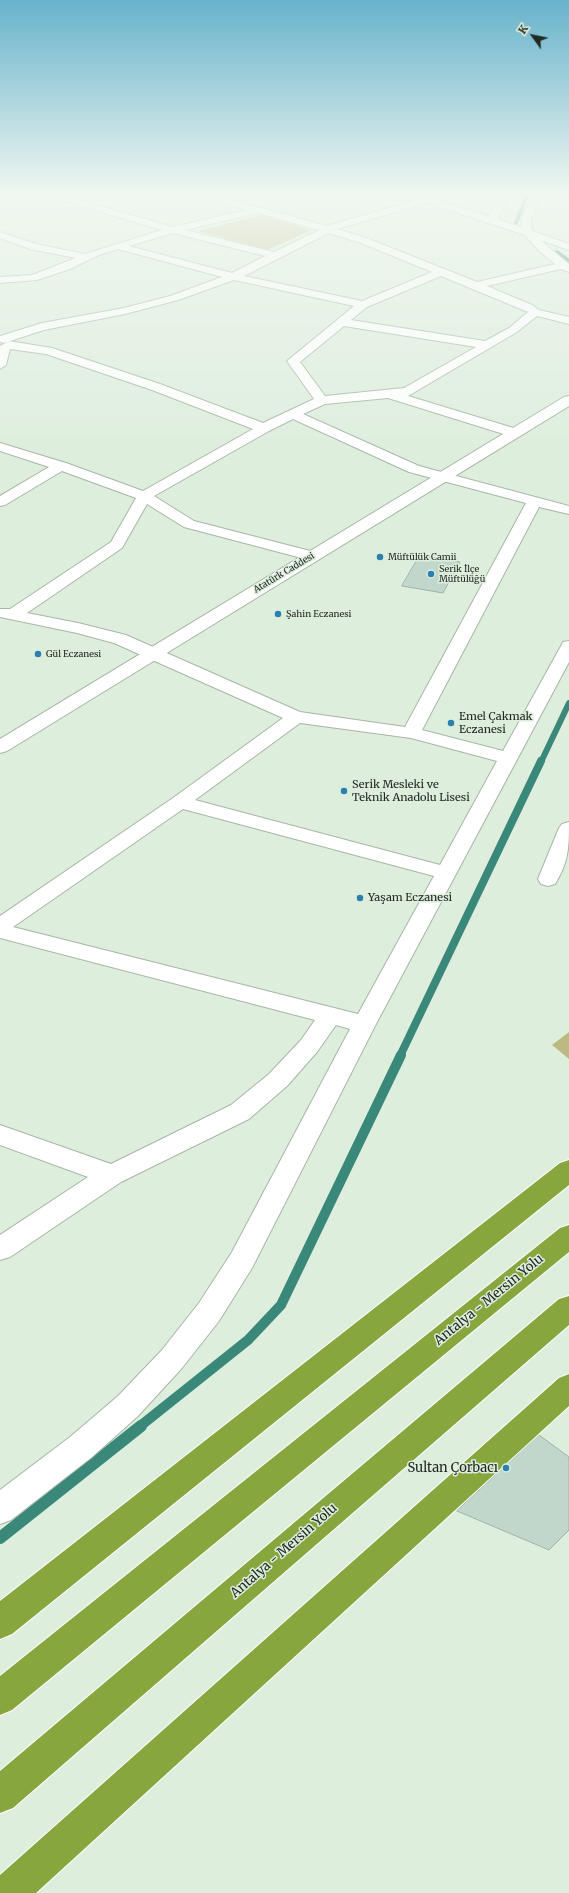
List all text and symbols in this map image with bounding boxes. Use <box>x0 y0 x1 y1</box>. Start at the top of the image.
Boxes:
north arrow <box>513 16 553 56</box>
text: K <box>515 22 531 37</box>
street label: Atatürk Caddesi <box>252 551 316 595</box>
marker: Müftülük Camii <box>375 552 385 562</box>
place label: Müftülük Camii <box>388 552 457 562</box>
place label: Serik İlçe Müftülüğü <box>439 564 485 585</box>
marker: Serik İlçe Müftülüğü <box>426 569 436 579</box>
marker: Şahin Eczanesi <box>273 609 283 619</box>
place label: Şahin Eczanesi <box>286 609 351 619</box>
marker: Gül Eczanesi <box>33 649 43 659</box>
place label: Gül Eczanesi <box>46 649 101 659</box>
place label: Emel Çakmak Eczanesi <box>459 710 533 736</box>
marker: Emel Çakmak Eczanesi <box>446 718 456 728</box>
place label: Serik Mesleki ve Teknik Anadolu Lisesi <box>352 778 470 804</box>
marker: Serik Mesleki ve Teknik Anadolu Lisesi <box>339 786 349 796</box>
place label: Yaşam Eczanesi <box>368 891 452 905</box>
marker: Yaşam Eczanesi <box>355 893 365 903</box>
street label: Antalya - Mersin Yolu <box>431 1251 547 1349</box>
place label: Sultan Çorbacı <box>407 1460 498 1476</box>
marker: Sultan Çorbacı <box>501 1463 511 1473</box>
street label: Antalya - Mersin Yolu <box>228 1501 340 1601</box>

